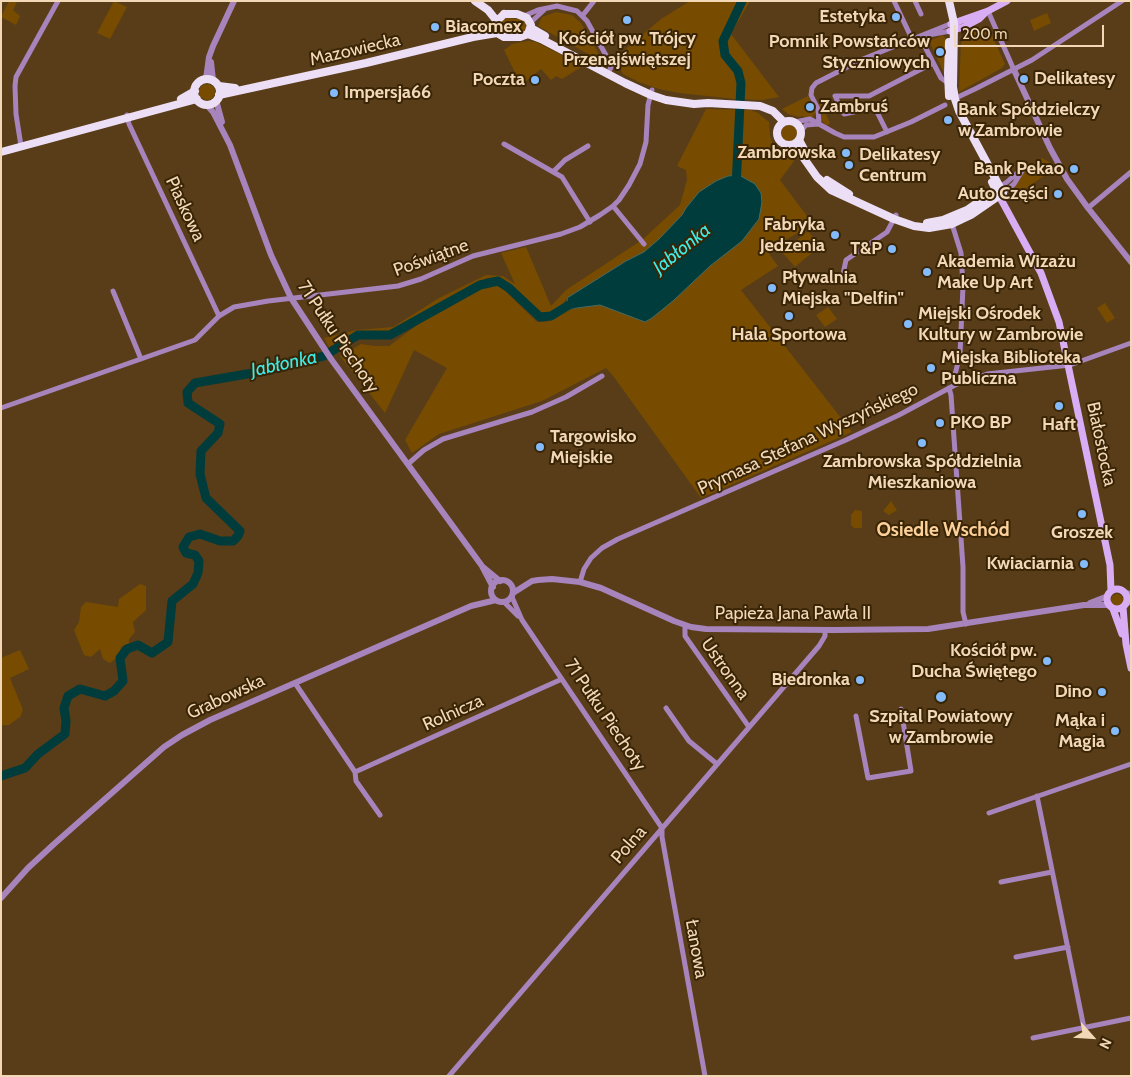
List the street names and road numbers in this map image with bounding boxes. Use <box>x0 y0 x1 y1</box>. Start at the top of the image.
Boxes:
street label: Mazowiecka <box>308 29 402 71</box>
street label: Piaskowa <box>161 173 209 245</box>
street label: Poświątne <box>391 234 471 282</box>
street label: 71 Pułku Piechoty <box>293 277 383 397</box>
street label: Prymasa Stefana Wyszyńskiego <box>694 378 922 500</box>
street label: Białostocka <box>1082 400 1120 488</box>
street label: Papieża Jana Pawła II <box>715 603 871 625</box>
street label: Ustronna <box>696 634 754 704</box>
street label: 71 Pułku Piechoty <box>560 655 650 775</box>
street label: Grabowska <box>184 670 268 724</box>
street label: Rolnicza <box>419 690 487 736</box>
street label: Polna <box>607 822 651 868</box>
street label: Łanowa <box>680 918 712 980</box>

